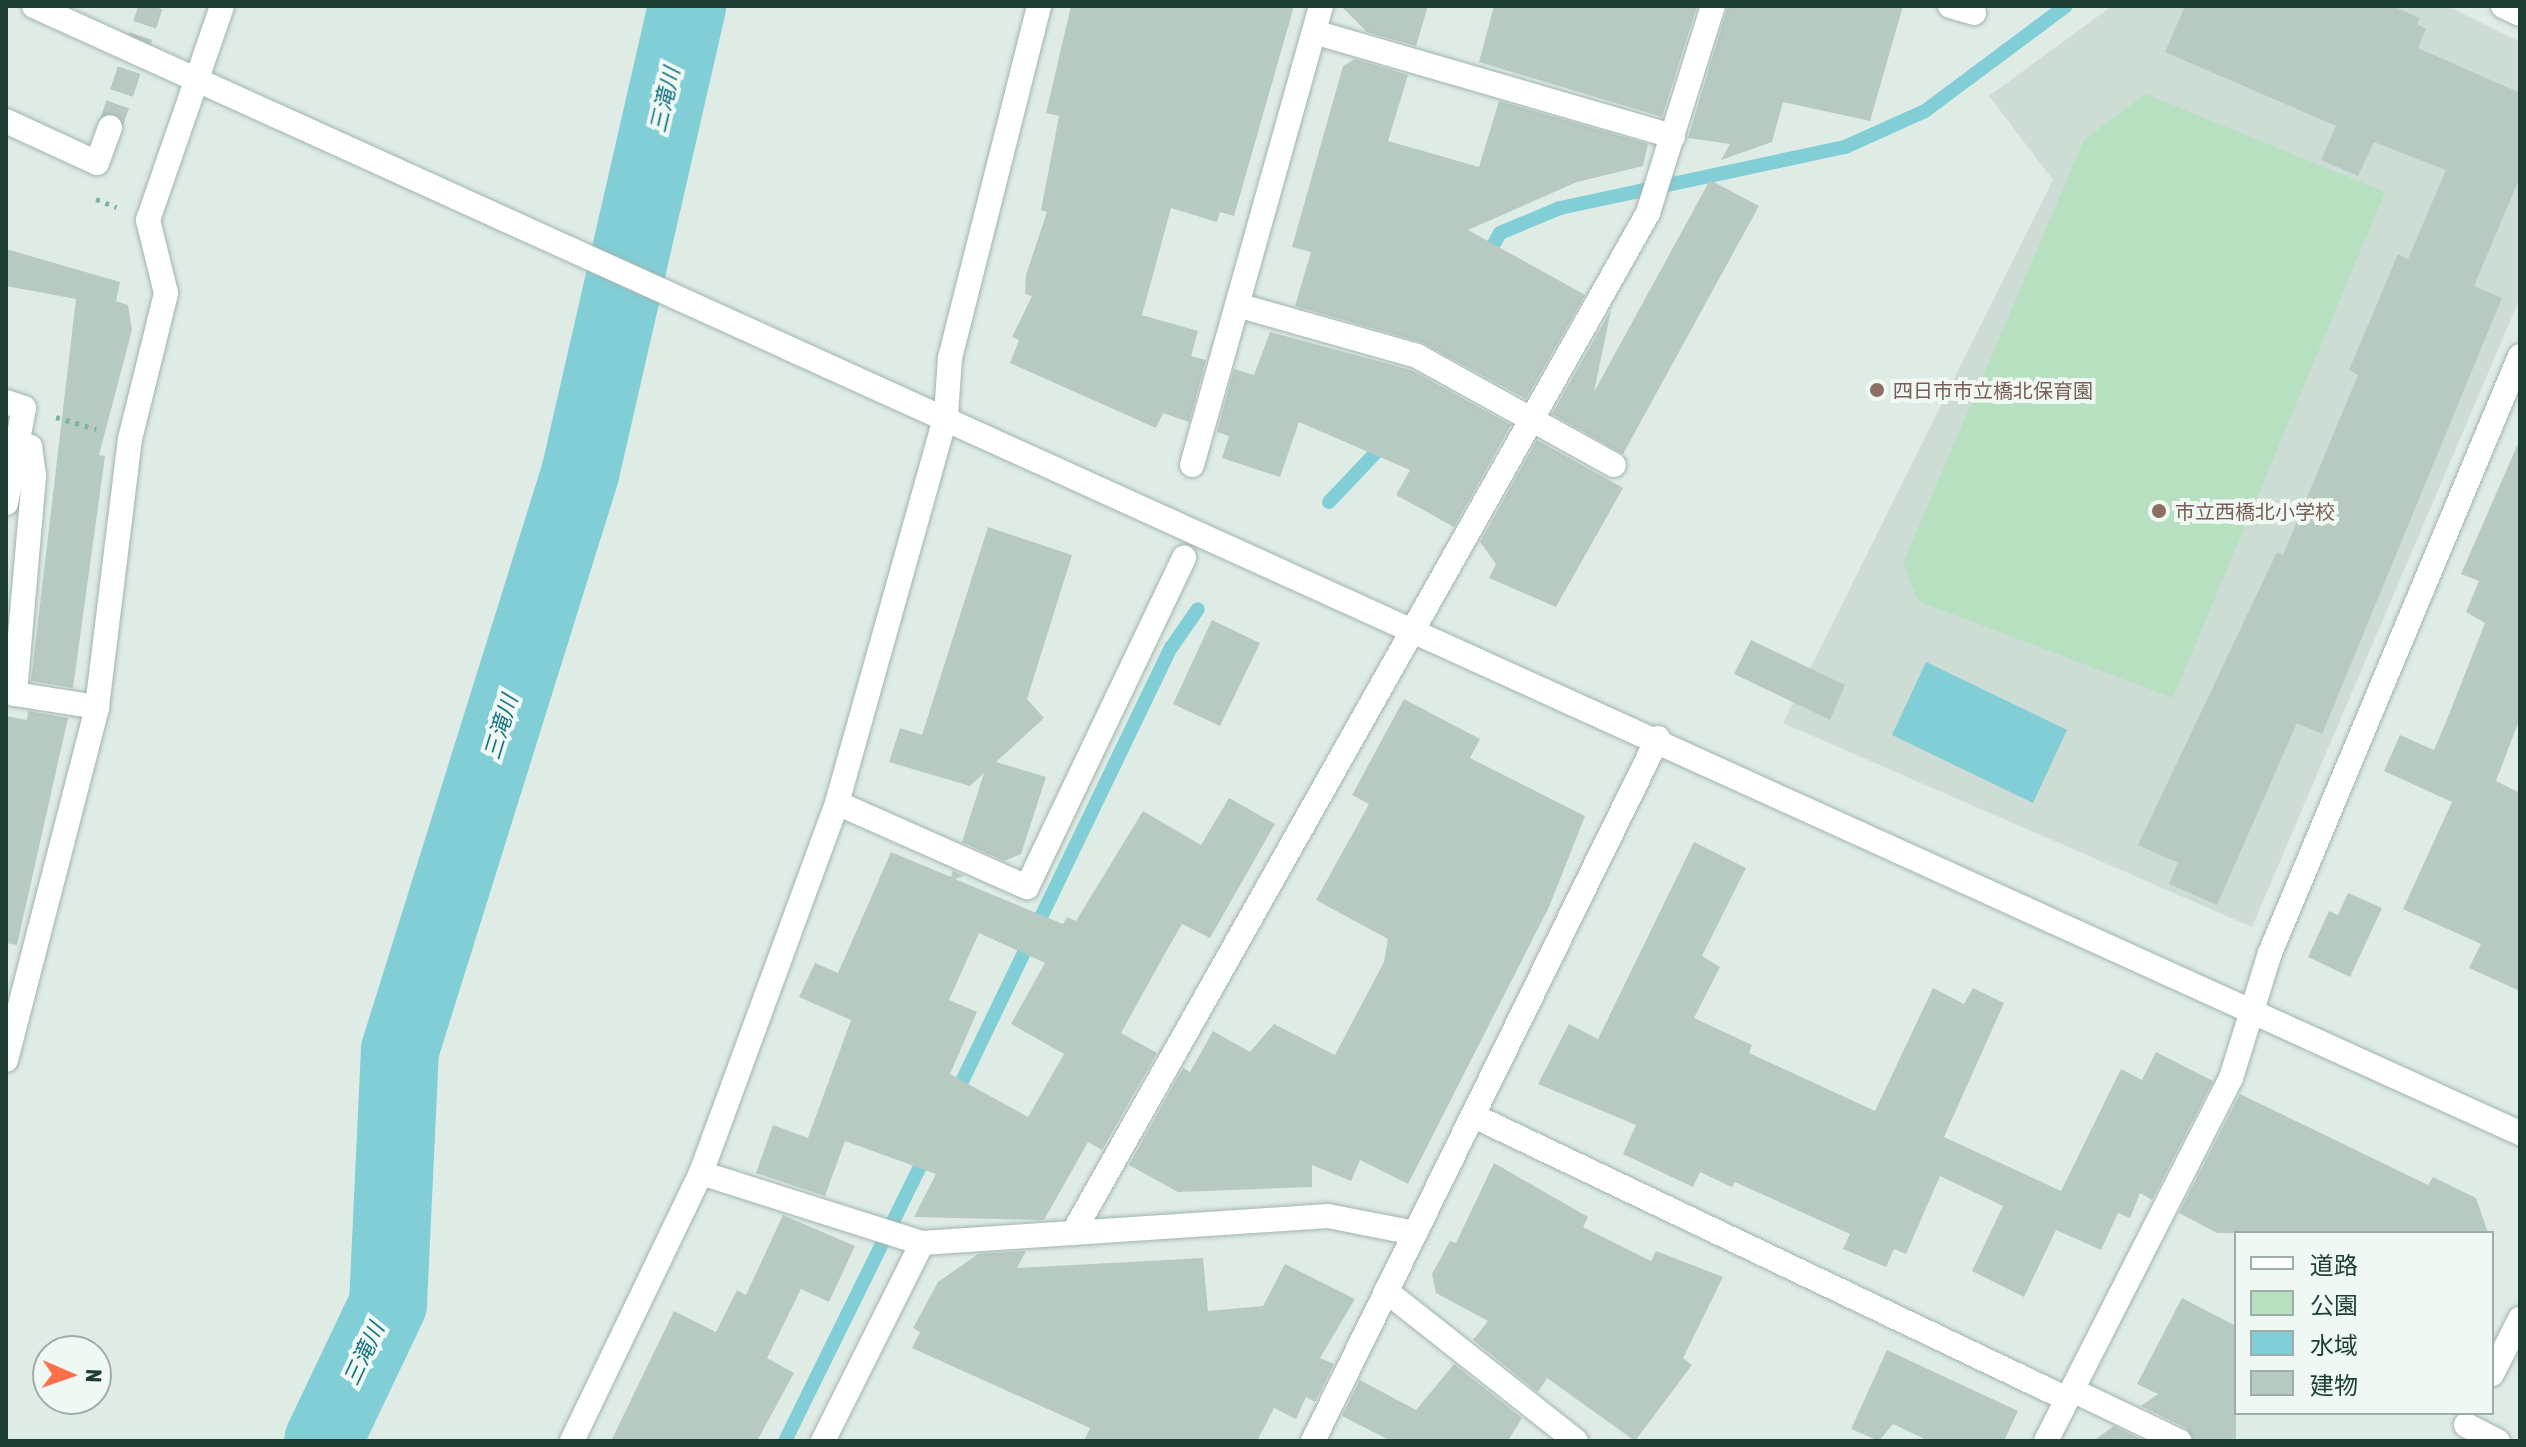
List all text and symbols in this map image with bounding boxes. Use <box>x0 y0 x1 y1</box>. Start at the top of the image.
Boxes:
water label: 三滝川 <box>645 65 685 135</box>
place label: 四日市市立橋北保育園 <box>1893 378 2093 402</box>
marker: 四日市市立橋北保育園 <box>1868 381 1886 399</box>
place label: 市立西橋北小学校 <box>2175 499 2335 523</box>
marker: 市立西橋北小学校 <box>2150 502 2168 520</box>
water label: 三滝川 <box>479 692 523 762</box>
legend <box>2234 1231 2494 1415</box>
text: 道路 <box>2310 1252 2358 1279</box>
text: 公園 <box>2310 1292 2358 1319</box>
water label: 三滝川 <box>338 1319 390 1389</box>
text: 水域 <box>2310 1332 2358 1359</box>
north arrow <box>32 1335 112 1415</box>
text: N <box>81 1369 107 1383</box>
text: 建物 <box>2310 1372 2358 1399</box>

